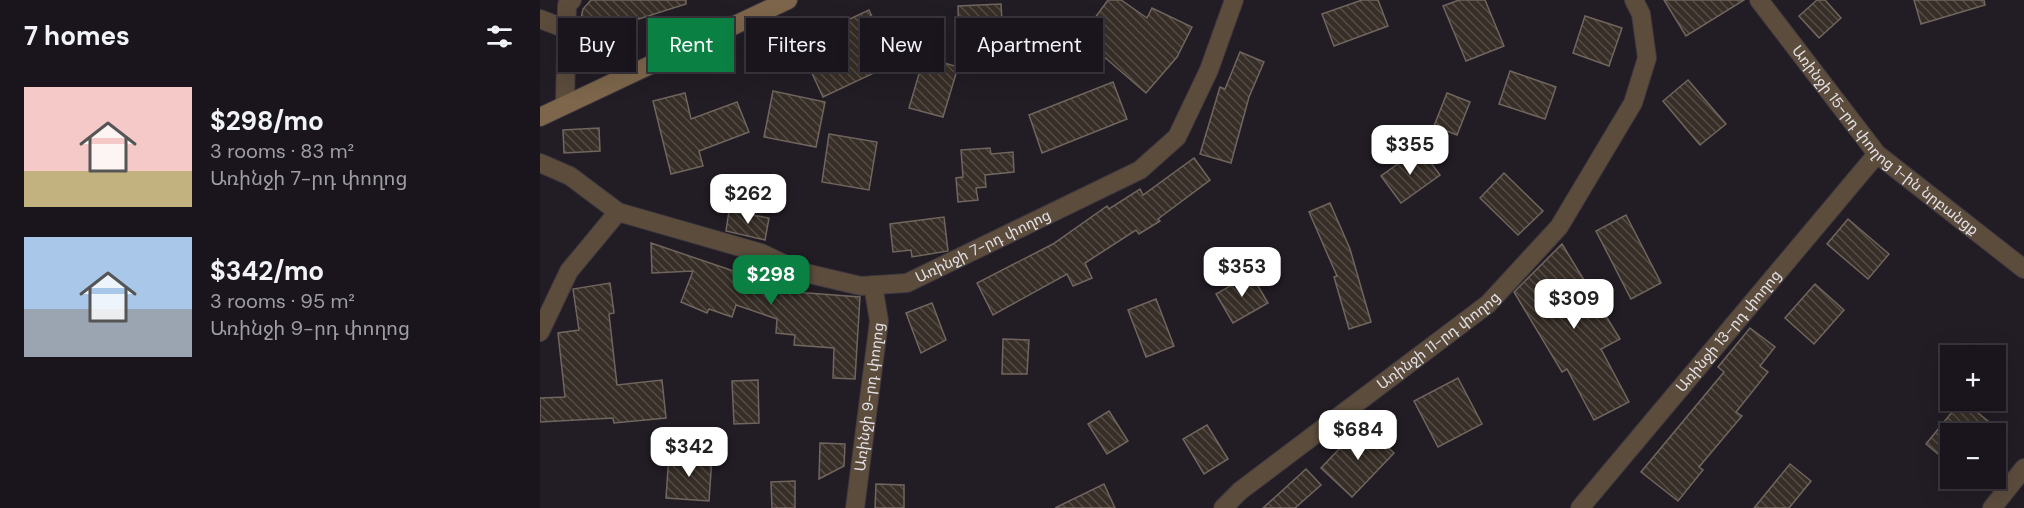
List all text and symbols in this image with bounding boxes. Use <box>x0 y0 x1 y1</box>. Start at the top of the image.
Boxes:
chip: Buy <box>558 18 636 72</box>
chip: Rent <box>648 18 734 72</box>
chip: Filters <box>746 18 848 72</box>
chip: New <box>860 18 944 72</box>
chip: Apartment <box>956 18 1103 72</box>
text: 7 homes <box>24 19 130 53</box>
icon: filters <box>483 20 516 53</box>
street label: Առինջի 15-րդ փողոց 1-ին նրբանցք <box>1787 41 1983 240</box>
text: $298/mo <box>210 104 324 138</box>
icon: home <box>72 111 144 183</box>
pin: $355 <box>1374 125 1446 176</box>
text: $355 <box>1385 131 1435 157</box>
text: 3 rooms · 83 m² <box>210 138 354 164</box>
text: Առինջի 7-րդ փողոց <box>210 165 407 191</box>
pin: $262 <box>712 174 784 225</box>
text: $262 <box>724 180 772 206</box>
street label: Առինջի 7-րդ փողոց <box>912 205 1054 287</box>
pin: $353 <box>1206 247 1278 298</box>
text: $353 <box>1218 253 1266 279</box>
text: $342/mo <box>210 254 324 288</box>
pin: $298 <box>735 255 807 306</box>
icon: home <box>72 261 144 333</box>
text: $298 <box>747 261 795 287</box>
street label: Առինջի 13-րդ փողոց <box>1671 266 1786 397</box>
pin: $309 <box>1538 279 1610 330</box>
text: $309 <box>1549 285 1599 311</box>
street label: Առինջի 11-րդ փողոց <box>1373 287 1504 394</box>
text: 3 rooms · 95 m² <box>210 288 355 314</box>
text: Առինջի 9-րդ փողոց <box>210 315 410 341</box>
street label: Առինջի 9-րդ փողոց <box>850 321 889 473</box>
map controls <box>1940 345 2006 489</box>
button: + <box>1940 345 2006 411</box>
pin: $684 <box>1322 410 1394 461</box>
text: $684 <box>1333 416 1383 442</box>
button: − <box>1940 423 2006 489</box>
pin: $342 <box>653 427 725 478</box>
text: $342 <box>665 433 713 459</box>

